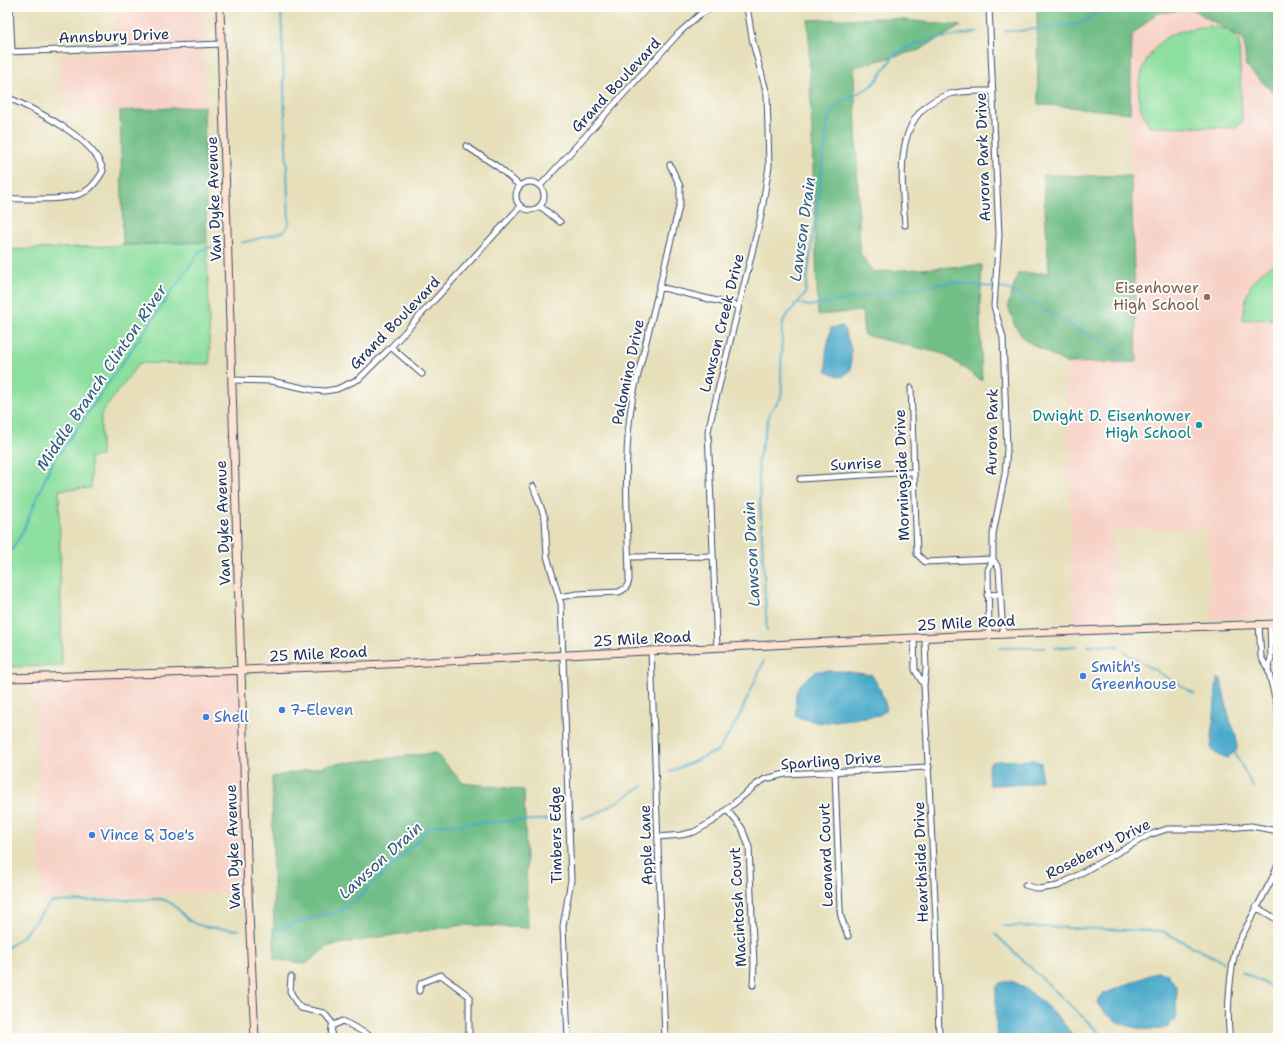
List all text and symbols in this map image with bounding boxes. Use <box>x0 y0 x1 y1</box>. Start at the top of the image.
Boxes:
street label: Annsbury Drive <box>58 24 170 48</box>
street label: Grand Boulevard <box>567 33 665 137</box>
street label: Aurora Park Drive <box>971 92 995 222</box>
street label: Van Dyke Avenue <box>202 136 226 262</box>
water label: Lawson Drain <box>785 175 820 283</box>
street label: Lawson Creek Drive <box>695 251 749 395</box>
street label: Grand Boulevard <box>345 272 445 374</box>
place label: Eisenhower High School <box>1113 278 1199 315</box>
water label: Middle Branch Clinton River <box>31 280 172 474</box>
marker: Eisenhower High School <box>1202 292 1212 302</box>
street label: Palomino Drive <box>607 317 649 427</box>
street label: Aurora Park <box>981 388 1003 476</box>
place label: Dwight D. Eisenhower High School <box>1032 406 1191 443</box>
street label: Morningside Drive <box>890 409 914 541</box>
marker: Dwight D. Eisenhower High School <box>1194 420 1204 430</box>
street label: Sunrise <box>830 453 882 475</box>
street label: Van Dyke Avenue <box>211 460 235 586</box>
water label: Lawson Drain <box>738 501 765 607</box>
street label: 25 Mile Road <box>916 610 1016 636</box>
street label: 25 Mile Road <box>592 626 692 652</box>
street label: 25 Mile Road <box>268 641 368 667</box>
place label: Smith's Greenhouse <box>1091 657 1177 694</box>
marker: Smith's Greenhouse <box>1078 671 1088 681</box>
place label: 7-Eleven <box>290 700 353 720</box>
marker: 7-Eleven <box>277 705 287 715</box>
place label: Shell <box>214 707 249 727</box>
marker: Shell <box>201 712 211 722</box>
street label: Sparling Drive <box>780 748 882 774</box>
street label: Van Dyke Avenue <box>221 784 245 910</box>
street label: Timbers Edge <box>545 786 567 884</box>
street label: Hearthside Drive <box>909 801 933 923</box>
street label: Leonard Court <box>814 803 838 907</box>
street label: Apple Lane <box>635 804 657 886</box>
street label: Roseberry Drive <box>1042 814 1154 884</box>
water label: Lawson Drain <box>334 817 427 904</box>
place label: Vince & Joe's <box>100 825 195 845</box>
marker: Vince & Joe's <box>87 830 97 840</box>
street label: Macintosh Court <box>725 846 751 968</box>

